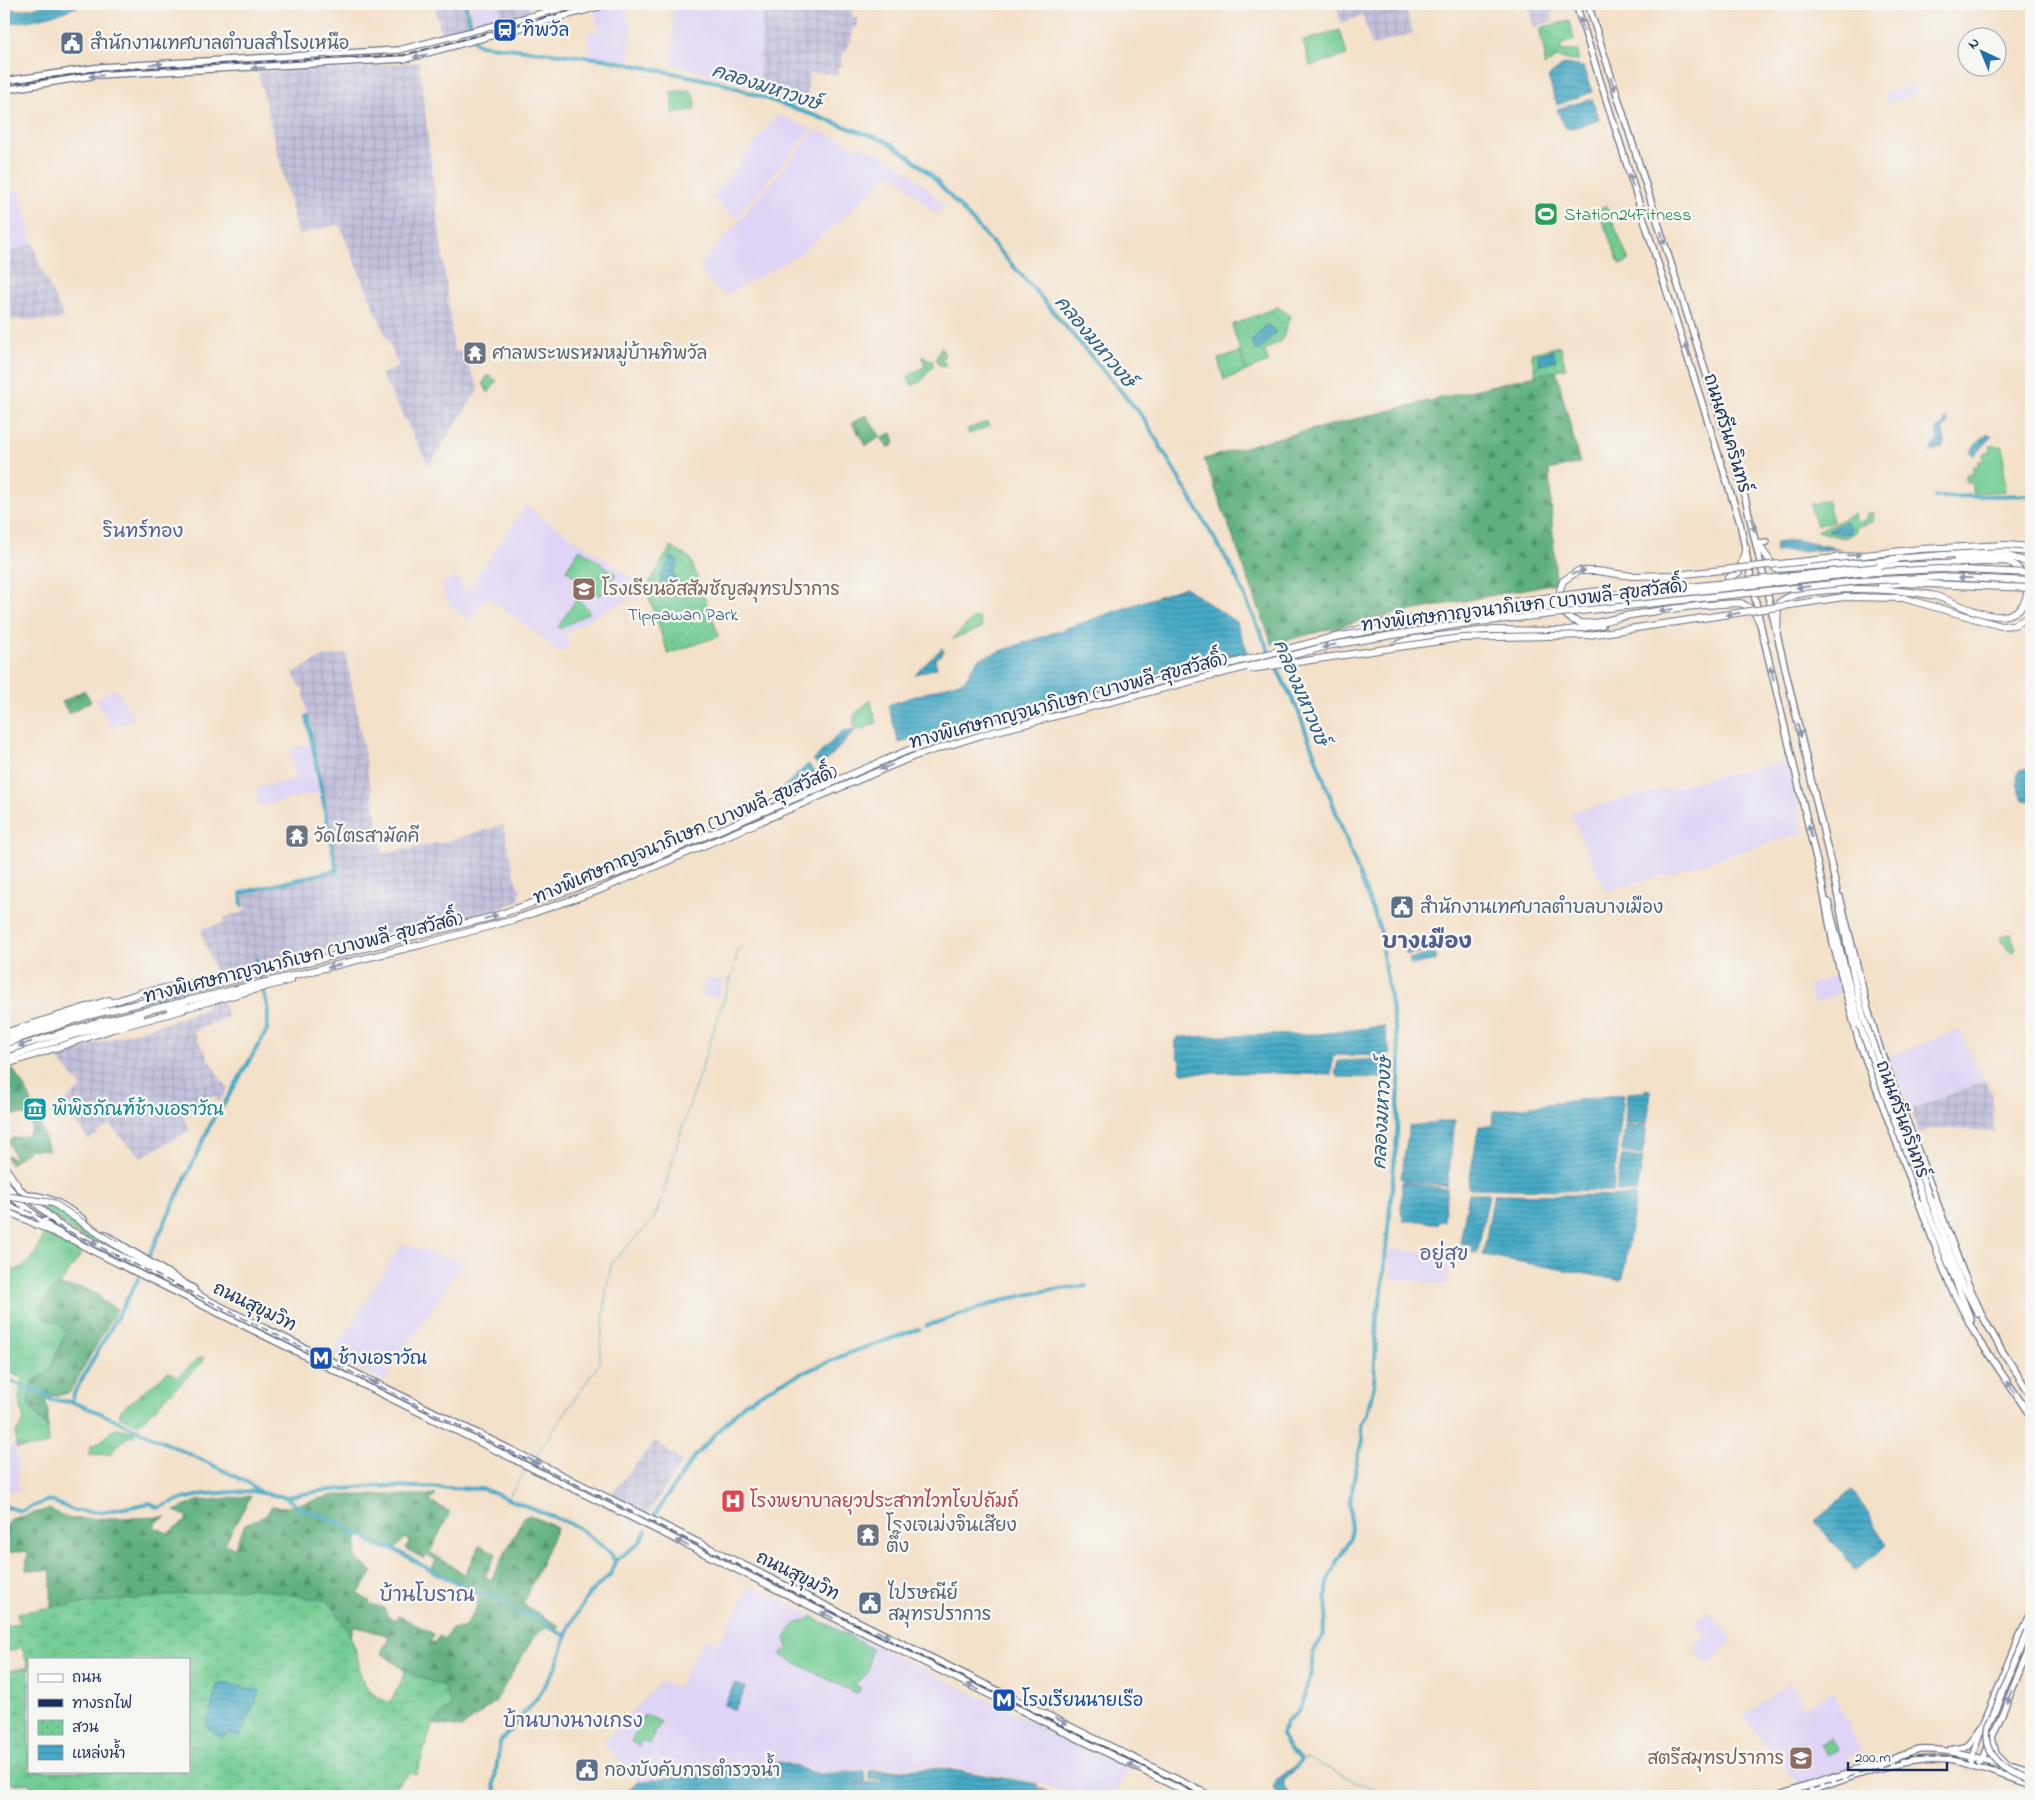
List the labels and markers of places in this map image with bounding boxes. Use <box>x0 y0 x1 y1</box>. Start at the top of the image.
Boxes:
station icon: ทิพวัล <box>492 17 518 43</box>
place label: ทิพวัล <box>522 19 569 45</box>
public building icon: สำนักงานเทศบาลตำบลสำโรงเหนือ <box>59 30 85 56</box>
place label: สำนักงานเทศบาลตำบลสำโรงเหนือ <box>90 30 350 58</box>
sports icon: Station24Fitness <box>1533 201 1559 227</box>
place label: Station24Fitness <box>1564 203 1691 229</box>
temple icon: ศาลพระพรหมหมู่บ้านทิพวัล <box>462 340 488 366</box>
place label: ศาลพระพรหมหมู่บ้านทิพวัล <box>492 341 707 368</box>
school or university icon: โรงเรียนอัสสัมชัญสมุทรปราการ <box>571 576 597 602</box>
place label: โรงเรียนอัสสัมชัญสมุทรปราการ <box>602 576 840 604</box>
temple icon: วัดไตรสามัคคี <box>284 823 310 849</box>
place label: วัดไตรสามัคคี <box>314 823 419 851</box>
public building icon: สำนักงานเทศบาลตำบลบางเมือง <box>1389 894 1415 920</box>
place label: สำนักงานเทศบาลตำบลบางเมือง <box>1420 895 1663 922</box>
museum icon: พิพิธภัณฑ์ช้างเอราวัณ <box>22 1096 48 1122</box>
place label: พิพิธภัณฑ์ช้างเอราวัณ <box>52 1096 224 1124</box>
metro station icon: ช้างเอราวัณ <box>308 1345 334 1371</box>
place label: ช้างเอราวัณ <box>338 1346 427 1373</box>
hospital icon: โรงพยาบาลยุวประสาทไวทโยปถัมถ์ <box>720 1488 746 1514</box>
place label: โรงพยาบาลยุวประสาทไวทโยปถัมถ์ <box>750 1488 1019 1516</box>
place label: โรงเจเม่งจินเสียง ตึ๊ง <box>886 1512 1017 1561</box>
temple icon: โรงเจเม่งจินเสียง ตึ๊ง <box>855 1522 881 1548</box>
place label: ไปรษณีย์ สมุทรปราการ <box>887 1580 991 1629</box>
public building icon: ไปรษณีย์ สมุทรปราการ <box>857 1590 883 1616</box>
metro station icon: โรงเรียนนายเรือ <box>991 1687 1017 1713</box>
place label: โรงเรียนนายเรือ <box>1022 1687 1143 1715</box>
school or university icon: สตรีสมุทรปราการ <box>1788 1745 1814 1771</box>
place label: สตรีสมุทรปราการ <box>1647 1746 1784 1773</box>
place label: กองบังคับการตำรวจน้ำ <box>604 1753 780 1785</box>
public building icon: กองบังคับการตำรวจน้ำ <box>574 1757 600 1783</box>

